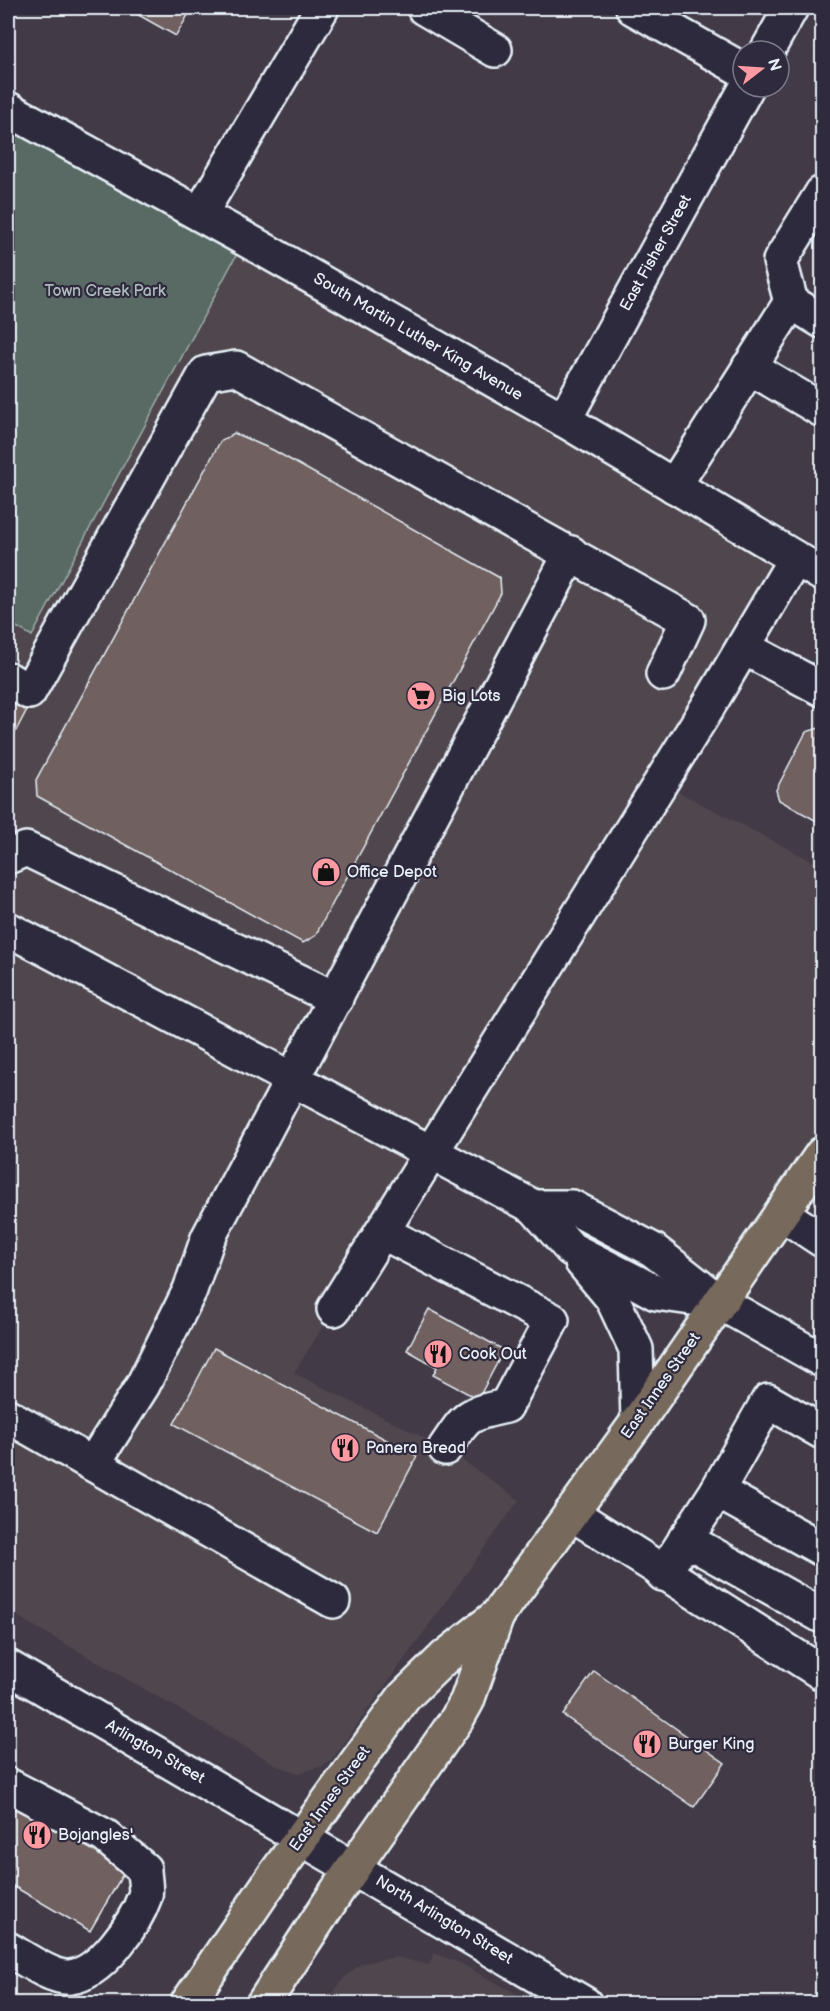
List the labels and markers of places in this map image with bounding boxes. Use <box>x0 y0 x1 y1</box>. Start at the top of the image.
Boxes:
supermarket icon: Big Lots <box>405 680 437 712</box>
place label: Big Lots <box>442 687 501 706</box>
shop icon: Office Depot <box>310 856 342 888</box>
place label: Office Depot <box>347 863 437 882</box>
restaurant icon: Cook Out <box>422 1338 454 1370</box>
place label: Cook Out <box>459 1345 527 1364</box>
restaurant icon: Panera Bread <box>329 1432 361 1464</box>
place label: Panera Bread <box>366 1439 466 1458</box>
restaurant icon: Burger King <box>631 1728 663 1760</box>
place label: Burger King <box>668 1735 755 1754</box>
restaurant icon: Bojangles' <box>21 1819 53 1851</box>
place label: Bojangles' <box>58 1826 133 1845</box>

